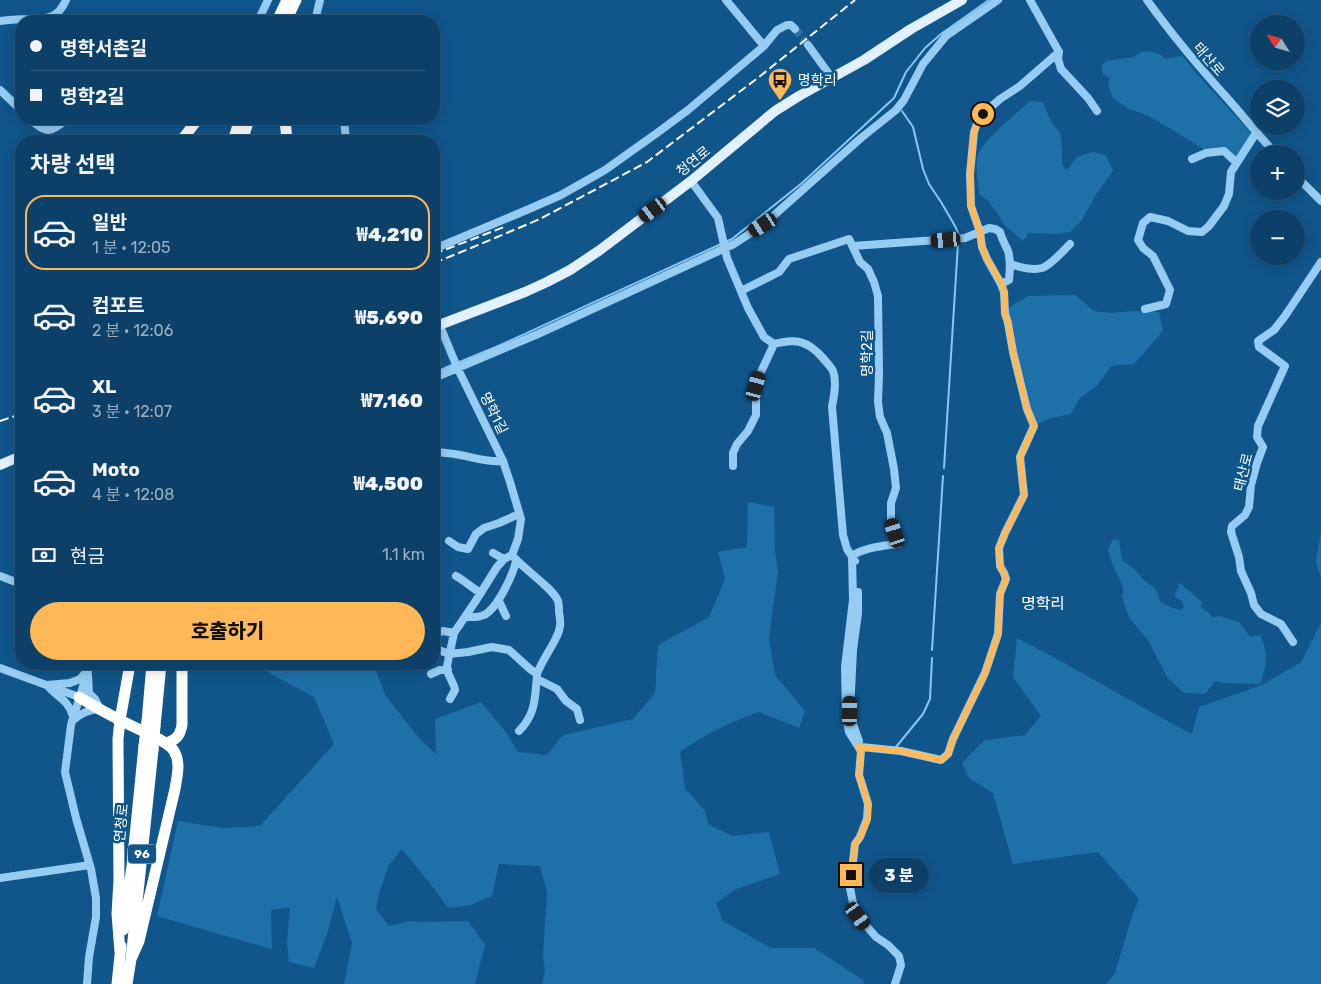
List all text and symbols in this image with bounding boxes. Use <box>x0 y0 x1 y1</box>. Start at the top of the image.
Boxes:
north arrow <box>1250 15 1305 70</box>
map controls <box>1250 15 1305 265</box>
text: 명학서촌길 <box>60 37 147 60</box>
street label: 태산로 <box>1190 39 1228 80</box>
bus stop icon: 명학리 <box>767 67 793 101</box>
place label: 명학리 <box>798 72 837 89</box>
button: layers <box>1250 80 1305 135</box>
text: 명학2길 <box>60 85 125 108</box>
route start <box>972 103 994 125</box>
street label: 청연로 <box>673 143 714 180</box>
button: + <box>1250 145 1305 200</box>
text: 차량 선택 <box>30 151 116 178</box>
car <box>636 195 669 225</box>
icon: car <box>32 210 77 255</box>
button: − <box>1250 210 1305 265</box>
text: 일반 <box>92 211 127 234</box>
car <box>746 211 779 239</box>
text: ₩4,210 <box>357 223 423 246</box>
car <box>930 231 961 249</box>
text: 1 분 · 12:05 <box>92 238 171 257</box>
icon: car <box>32 293 77 338</box>
text: 컴포트 <box>92 294 144 317</box>
text: ₩5,690 <box>355 306 423 329</box>
text: 2 분 · 12:06 <box>92 321 173 340</box>
street label: 명학2길 <box>859 330 876 376</box>
car <box>744 370 767 402</box>
text: XL <box>92 375 116 398</box>
icon: car <box>32 376 77 421</box>
text: ₩7,160 <box>361 389 423 412</box>
street label: 명학1길 <box>476 389 511 437</box>
text: 3 분 · 12:07 <box>92 402 172 421</box>
street label: 태산로 <box>1231 451 1256 493</box>
text: Moto <box>92 458 140 481</box>
icon: car <box>32 459 77 504</box>
text: ₩4,500 <box>353 472 423 495</box>
text: 4 분 · 12:08 <box>92 485 174 504</box>
car <box>883 516 906 550</box>
icon: cash <box>30 541 58 569</box>
text: 현금 <box>70 545 105 568</box>
text: 1.1 km <box>382 545 425 564</box>
district label: 명학리 <box>1021 594 1065 613</box>
button: 호출하기 <box>30 602 425 660</box>
car <box>842 696 857 726</box>
street label: 연청로 <box>111 803 132 843</box>
road number: 96 <box>128 844 156 864</box>
callout: 3 분 <box>868 858 928 892</box>
route end <box>840 864 862 886</box>
text: 3 분 <box>885 866 913 885</box>
car <box>843 899 872 933</box>

